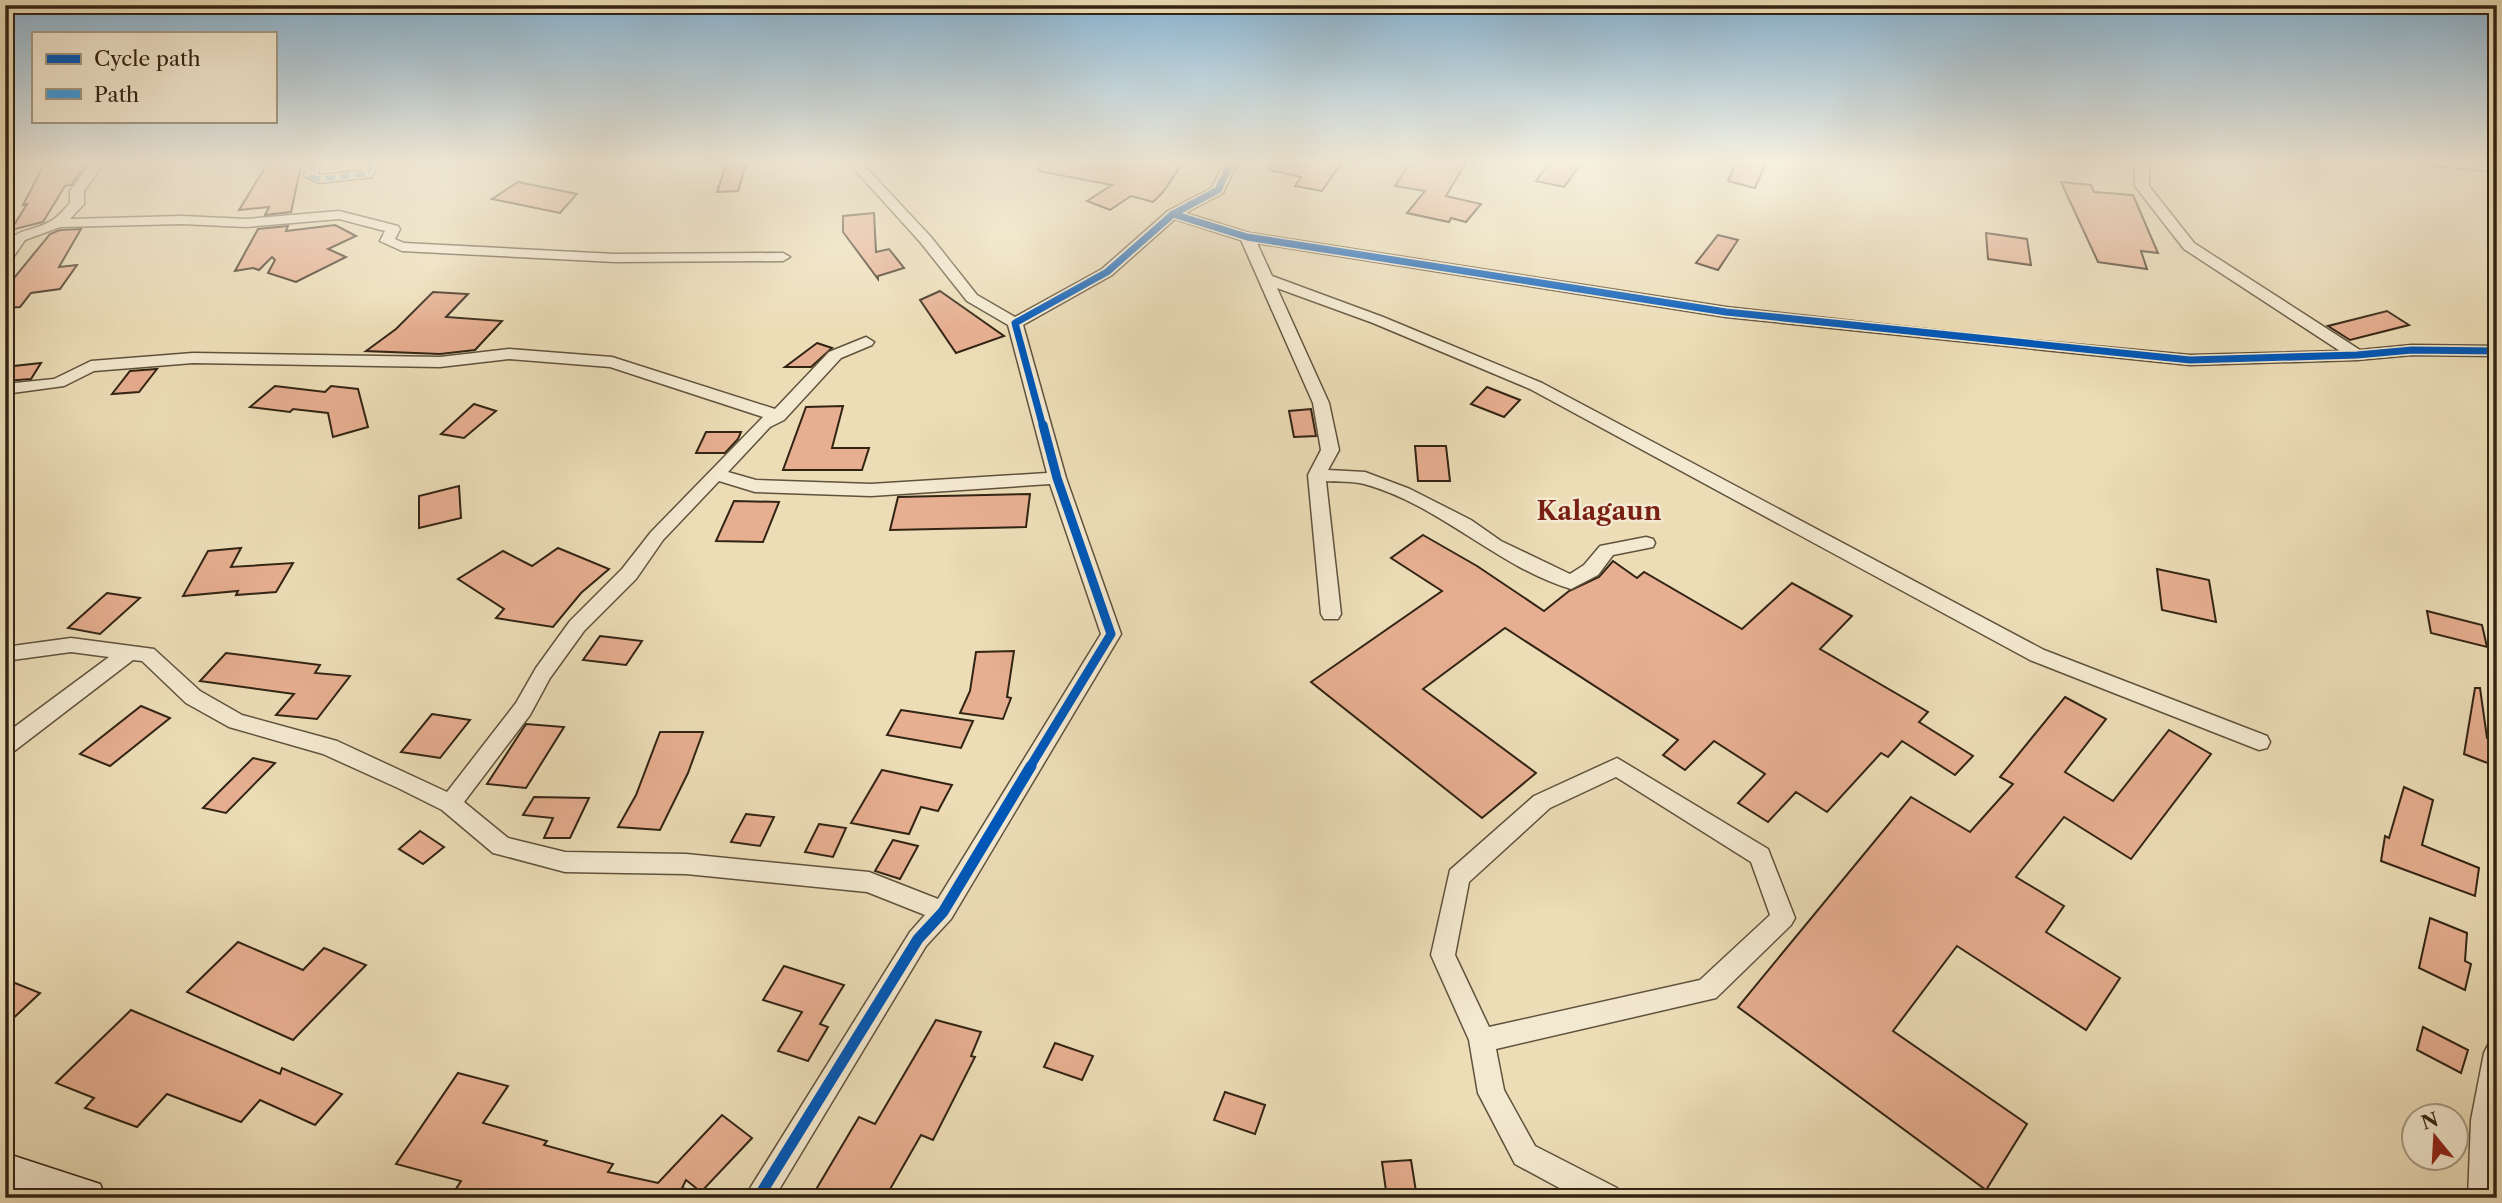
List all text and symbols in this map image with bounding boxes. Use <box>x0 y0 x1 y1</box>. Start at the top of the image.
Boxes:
legend <box>32 32 276 122</box>
text: Cycle path <box>94 46 201 71</box>
text: Path <box>94 82 139 107</box>
district label: Kalagaun <box>1536 495 1662 527</box>
north arrow <box>2400 1102 2470 1172</box>
text: N <box>2418 1108 2441 1135</box>

